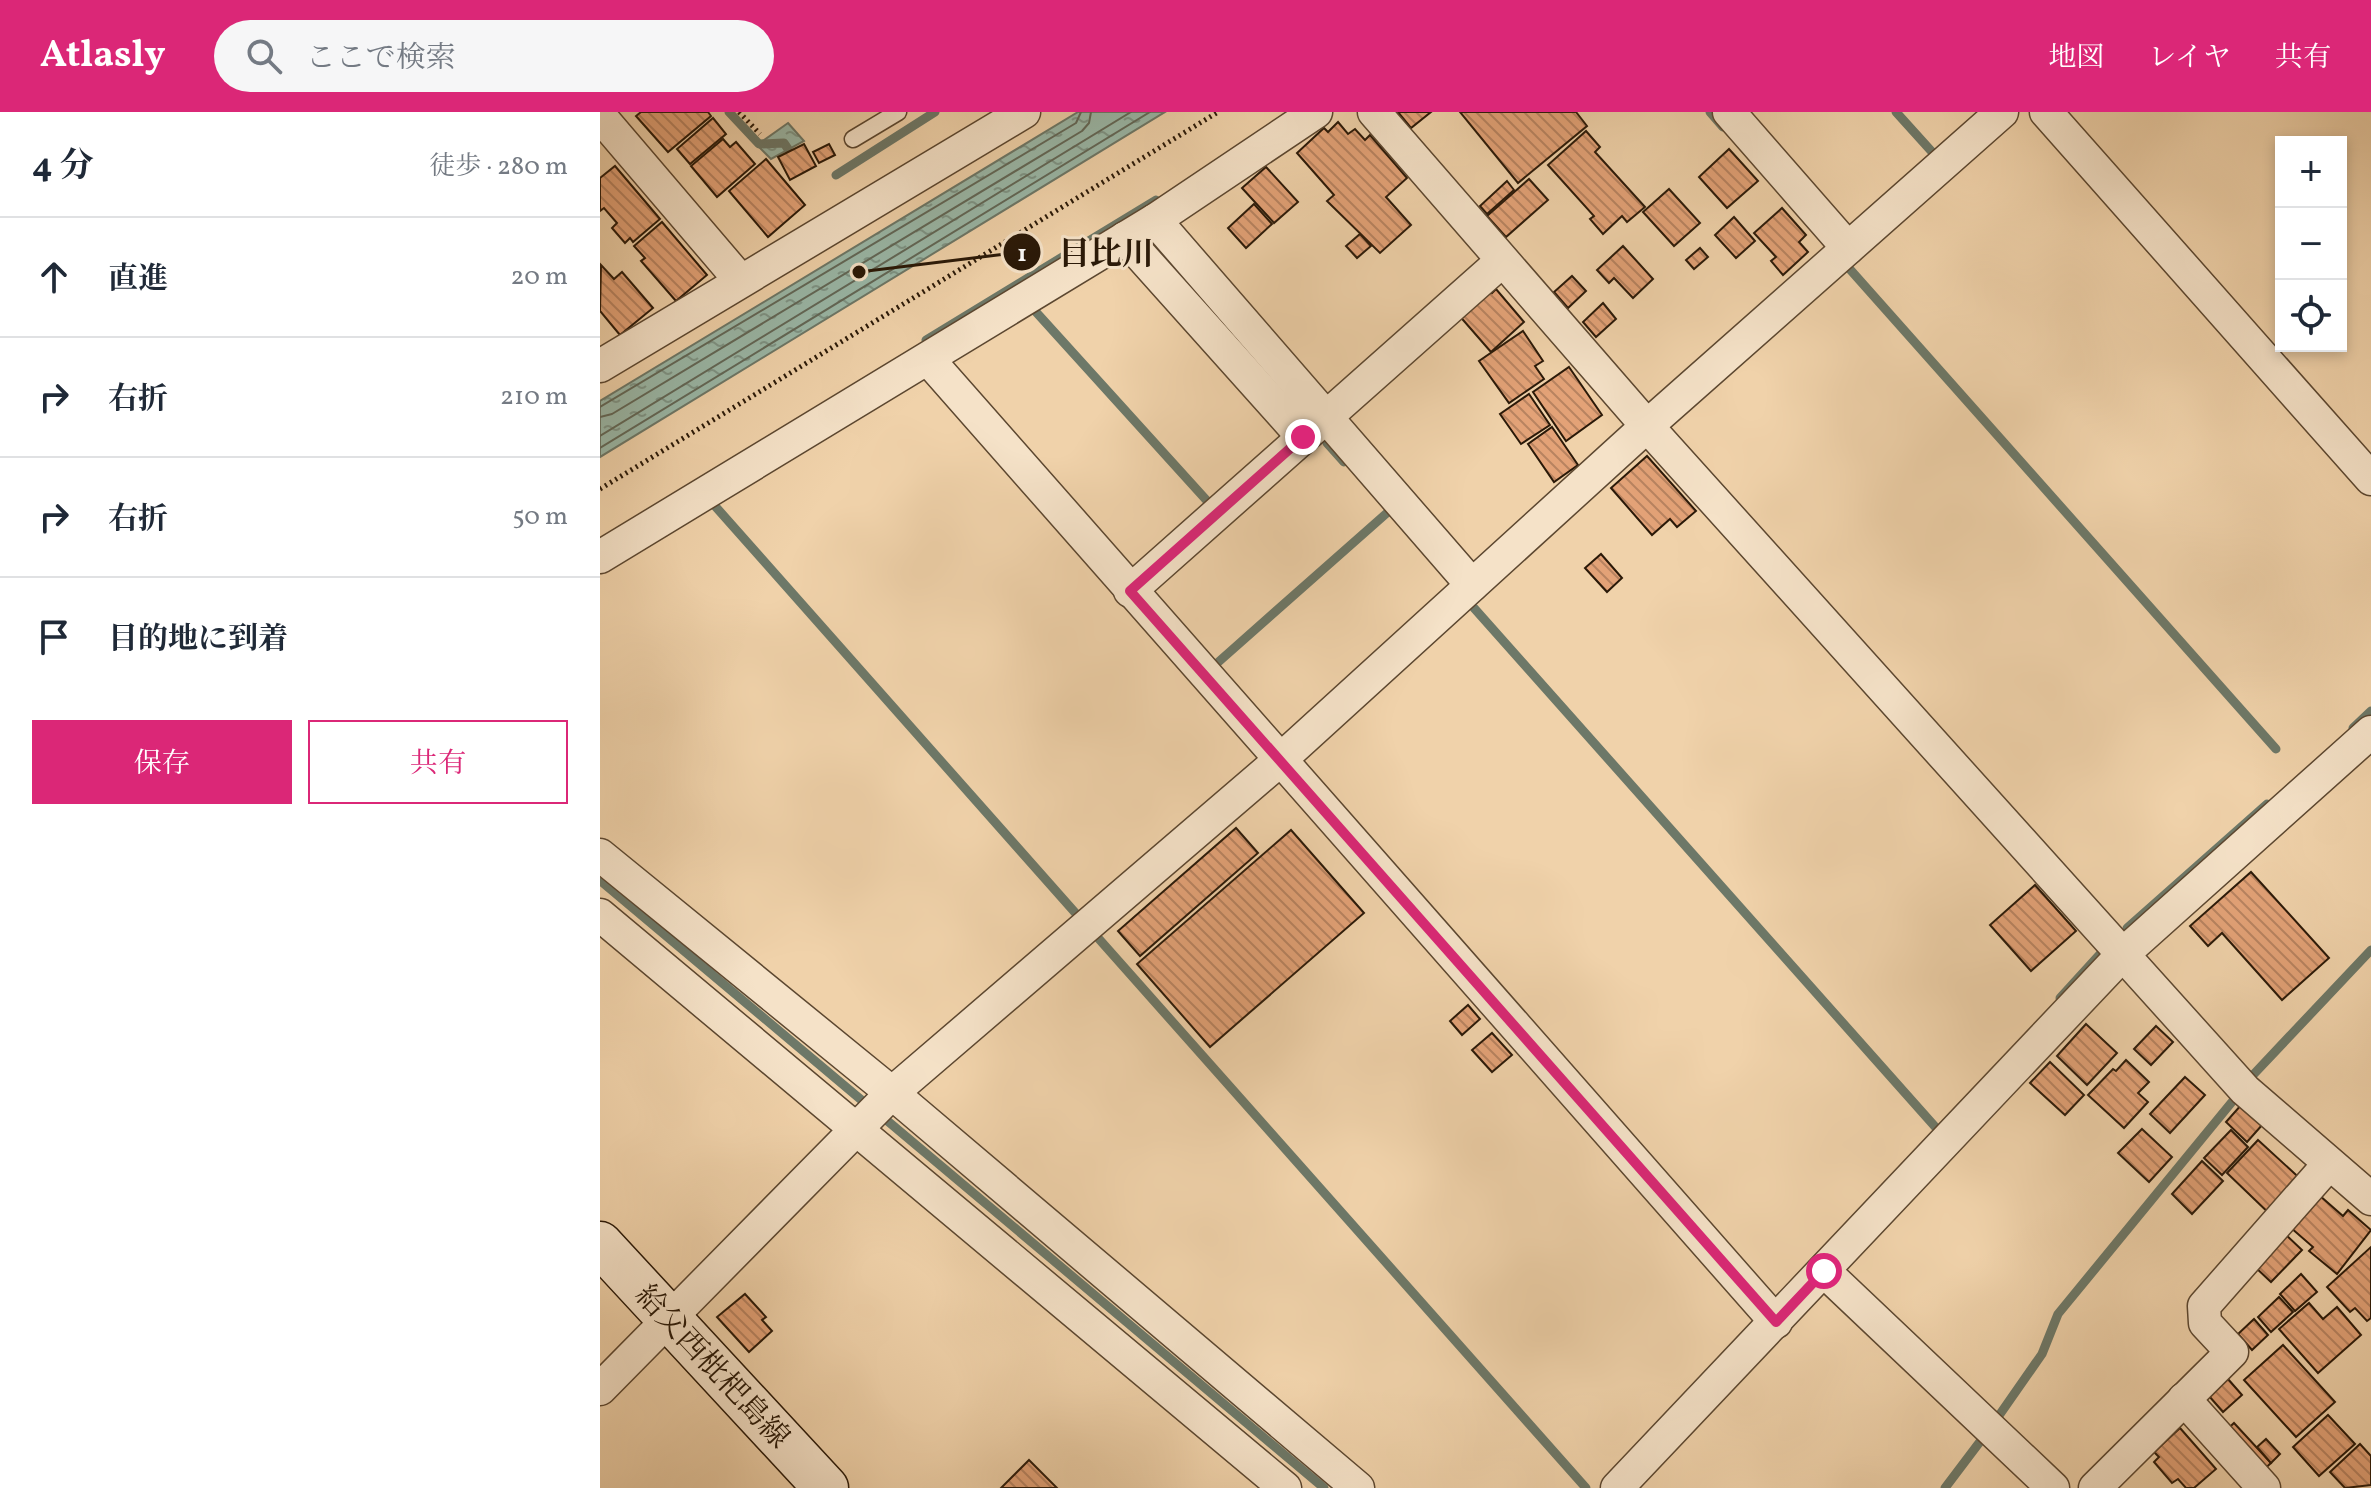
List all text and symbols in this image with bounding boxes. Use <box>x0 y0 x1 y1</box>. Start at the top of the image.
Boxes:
search box <box>214 20 774 92</box>
text: Atlasly <box>40 30 166 83</box>
icon: search <box>242 34 286 78</box>
text: ここで検索 <box>306 38 456 80</box>
text: 地図 <box>2048 39 2104 78</box>
text: レイヤ <box>2148 39 2231 78</box>
text: 共有 <box>2275 39 2331 78</box>
map controls <box>2275 136 2347 352</box>
button: + <box>2275 136 2347 208</box>
text: 4 分 <box>32 144 93 191</box>
text: 徒歩 · 280 m <box>429 149 568 185</box>
button: − <box>2275 208 2347 280</box>
callout: 目比川 <box>1002 224 1170 280</box>
text: 目比川 <box>1058 234 1154 278</box>
text: 1 <box>1017 238 1027 272</box>
icon: ahead <box>32 255 76 299</box>
text: 直進 <box>108 259 168 301</box>
text: 20 m <box>510 259 568 295</box>
button: locate <box>2275 280 2347 352</box>
icon: right <box>32 375 76 419</box>
text: 右折 <box>108 379 168 421</box>
text: 210 m <box>500 379 568 415</box>
route end <box>1285 419 1321 455</box>
icon: right <box>32 495 76 539</box>
text: 右折 <box>108 499 168 541</box>
text: 50 m <box>512 499 568 535</box>
icon: arrive <box>32 615 76 659</box>
text: 目的地に到着 <box>108 619 288 661</box>
button: 保存 <box>32 720 292 804</box>
button: 共有 <box>308 720 568 804</box>
route start <box>1806 1253 1842 1289</box>
street label: 給父西枇杷島線 <box>625 1276 799 1458</box>

